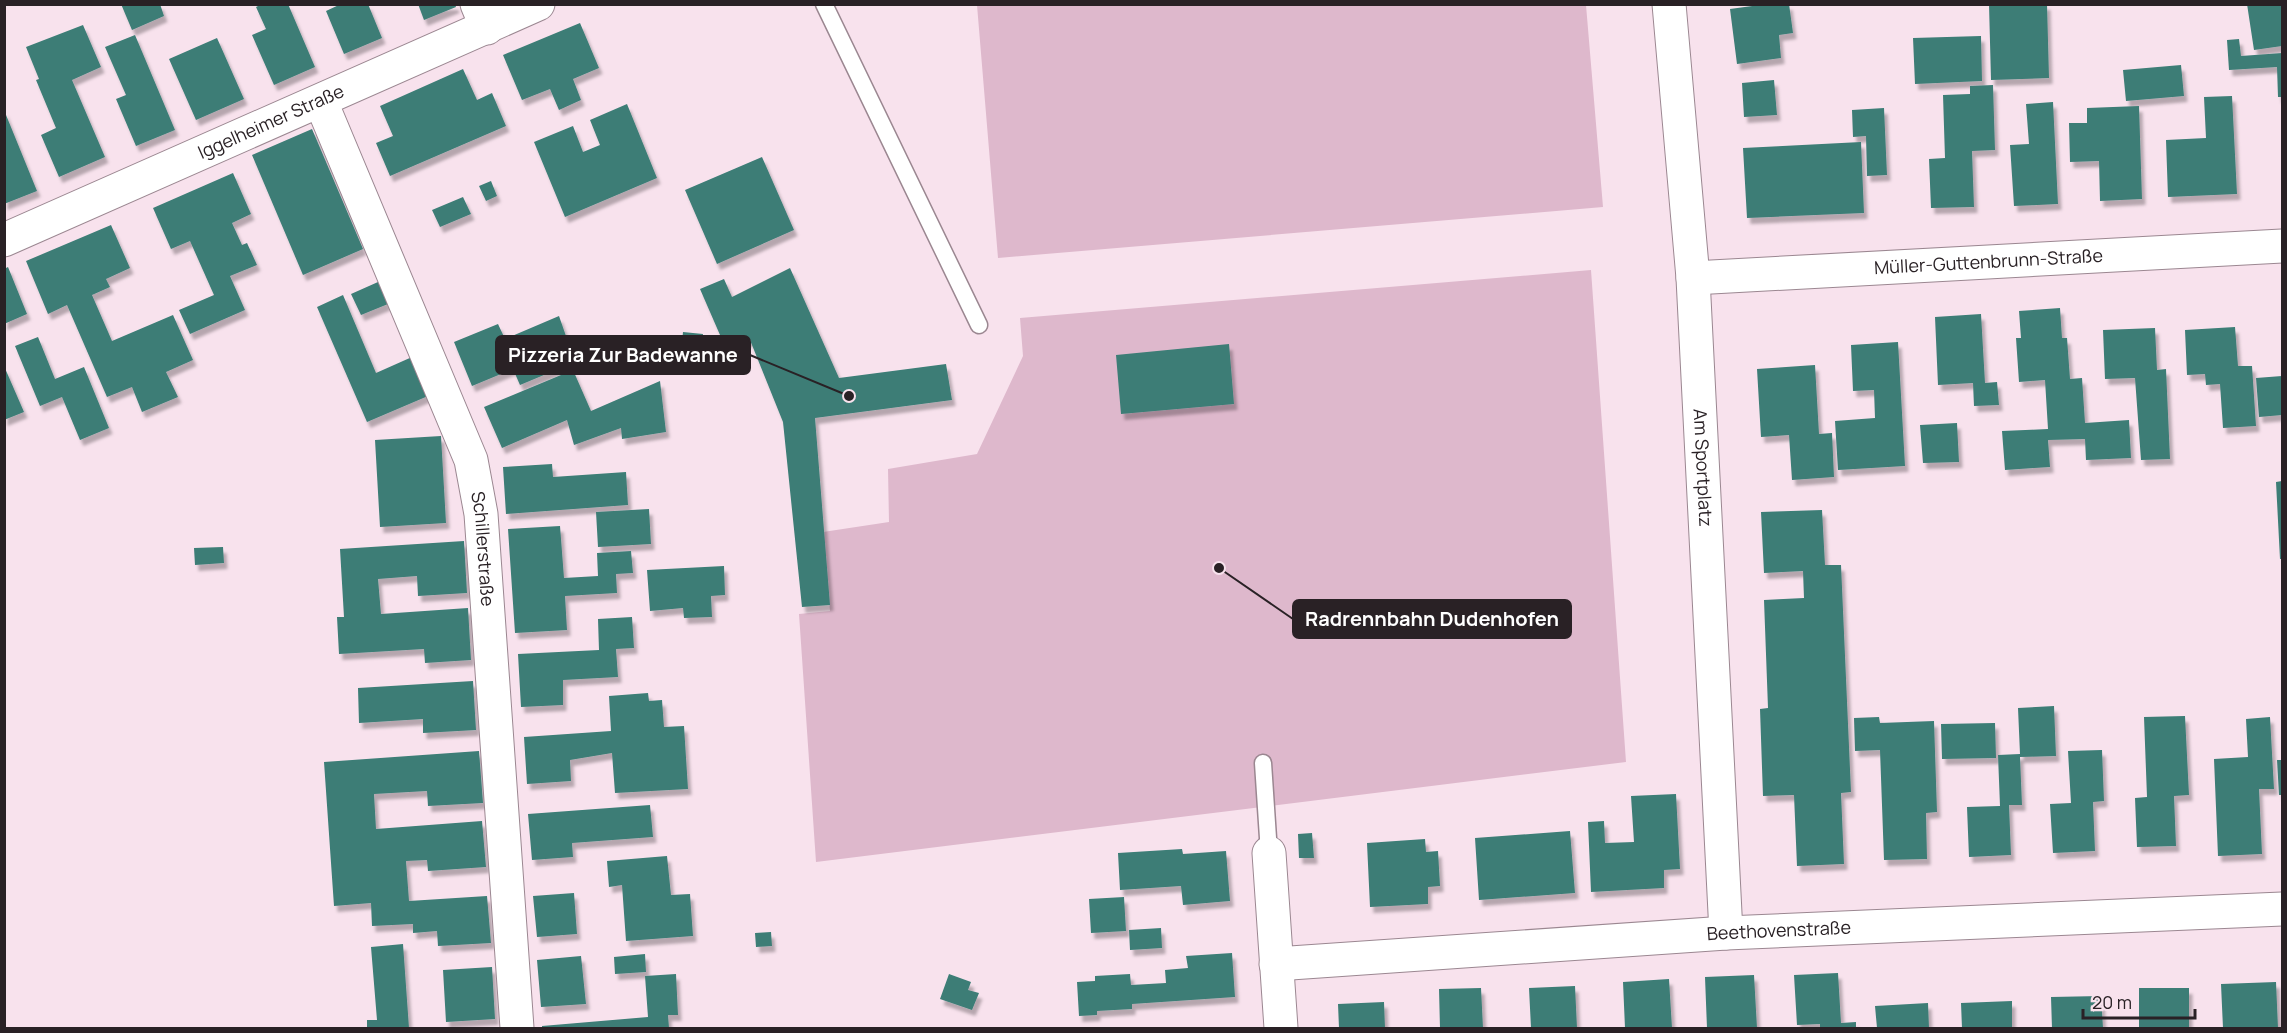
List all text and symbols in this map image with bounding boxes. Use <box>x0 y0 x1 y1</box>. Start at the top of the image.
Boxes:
street label: Iggelheimer Straße <box>194 78 347 164</box>
street label: Müller-Guttenbrunn-Straße <box>1873 243 2104 279</box>
callout: Pizzeria Zur Badewanne <box>496 336 750 374</box>
text: Pizzeria Zur Badewanne <box>508 341 738 368</box>
street label: Am Sportplatz <box>1689 408 1719 527</box>
street label: Schillerstraße <box>466 489 500 607</box>
callout: Radrennbahn Dudenhofen <box>1293 600 1571 638</box>
text: Radrennbahn Dudenhofen <box>1305 605 1559 632</box>
street label: Beethovenstraße <box>1706 915 1851 945</box>
scale bar <box>2083 982 2196 1020</box>
text: 20 m <box>2092 990 2132 1014</box>

